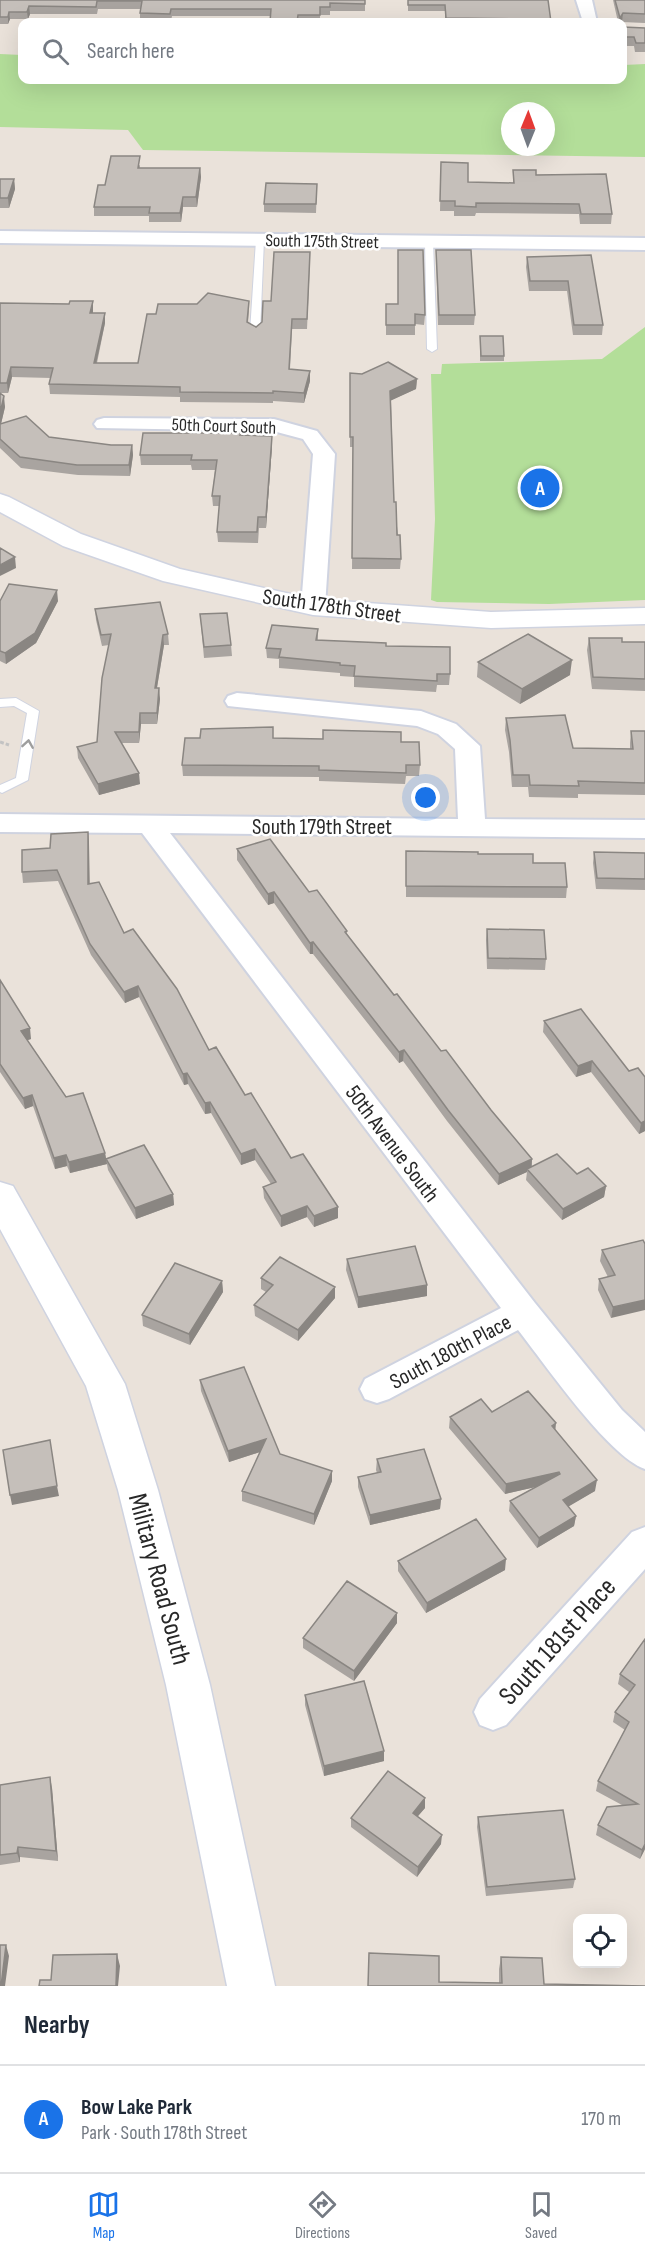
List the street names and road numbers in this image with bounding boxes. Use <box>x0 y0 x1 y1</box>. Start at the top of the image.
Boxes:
street label: South 175th Street <box>265 230 379 253</box>
street label: 50th Court South <box>171 414 277 439</box>
street label: South 178th Street <box>261 583 403 630</box>
street label: South 179th Street <box>252 814 392 841</box>
street label: 50th Avenue South <box>339 1080 445 1208</box>
street label: South 180th Place <box>385 1309 516 1396</box>
street label: Military Road South <box>121 1490 197 1668</box>
street label: South 181st Place <box>493 1572 623 1712</box>

